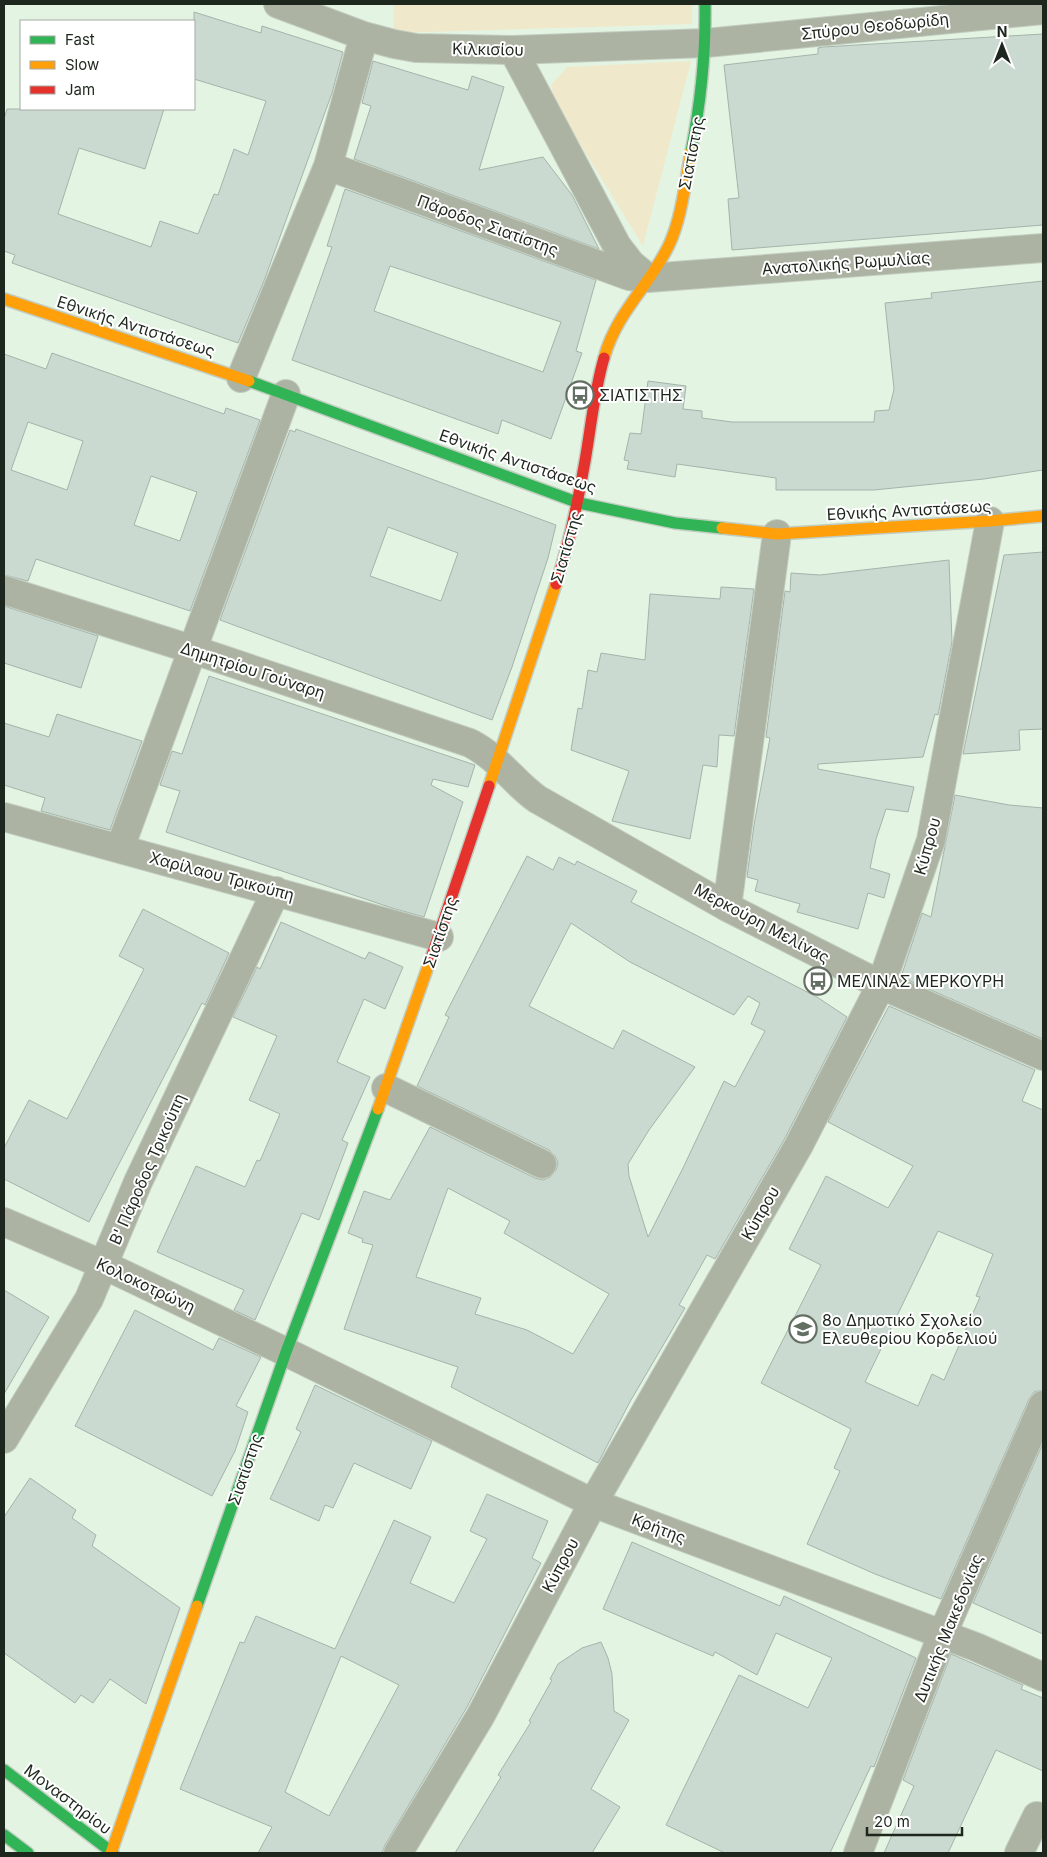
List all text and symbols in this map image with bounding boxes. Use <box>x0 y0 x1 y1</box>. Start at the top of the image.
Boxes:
street label: Σπύρου Θεοδωρίδη <box>800 8 950 44</box>
legend <box>20 20 195 110</box>
north arrow <box>977 20 1027 70</box>
text: N <box>997 23 1007 40</box>
text: Fast <box>65 30 95 49</box>
street label: Κιλκισίου <box>452 38 524 60</box>
text: Slow <box>65 55 99 74</box>
text: Jam <box>65 80 95 99</box>
street label: Σιατίστης <box>674 115 708 191</box>
street label: Πάροδος Σιατίστης <box>415 190 561 260</box>
street label: Ανατολικής Ρωμυλίας <box>761 247 931 279</box>
street label: Εθνικής Αντιστάσεως <box>55 291 217 361</box>
bus stop icon: ΣΙΑΤΙΣΤΗΣ <box>565 380 595 410</box>
place label: ΣΙΑΤΙΣΤΗΣ <box>599 385 683 405</box>
street label: Εθνικής Αντιστάσεως <box>437 425 599 497</box>
street label: Εθνικής Αντιστάσεως <box>826 496 992 524</box>
street label: Σιατίστης <box>546 508 586 586</box>
street label: Δημητρίου Γούναρη <box>178 637 328 703</box>
street label: Κύπρου <box>909 815 945 877</box>
street label: Χαρίλαου Τρικούπη <box>148 847 296 905</box>
street label: Μερκούρη Μελίνας <box>691 879 833 967</box>
street label: Σιατίστης <box>418 894 462 970</box>
bus stop icon: ΜΕΛΙΝΑΣ ΜΕΡΚΟΥΡΗ <box>803 966 833 996</box>
place label: ΜΕΛΙΝΑΣ ΜΕΡΚΟΥΡΗ <box>837 971 1004 991</box>
street label: Β' Πάροδος Τρικούπη <box>105 1090 189 1248</box>
street label: Κύπρου <box>737 1183 783 1243</box>
street label: Κολοκοτρώνη <box>93 1253 199 1317</box>
place label: 8ο Δημοτικό Σχολείο Ελευθερίου Κορδελιού <box>822 1310 997 1348</box>
school or university icon: 8ο Δημοτικό Σχολείο Ελευθερίου Κορδελιού <box>788 1314 818 1344</box>
street label: Σιατίστης <box>223 1431 267 1507</box>
street label: Κρήτης <box>629 1509 689 1547</box>
street label: Κύπρου <box>537 1534 583 1596</box>
street label: Δυτικής Μακεδονίας <box>909 1551 987 1705</box>
street label: Μοναστηρίου <box>20 1760 116 1838</box>
scale bar <box>867 1804 962 1836</box>
text: 20 m <box>874 1812 910 1831</box>

